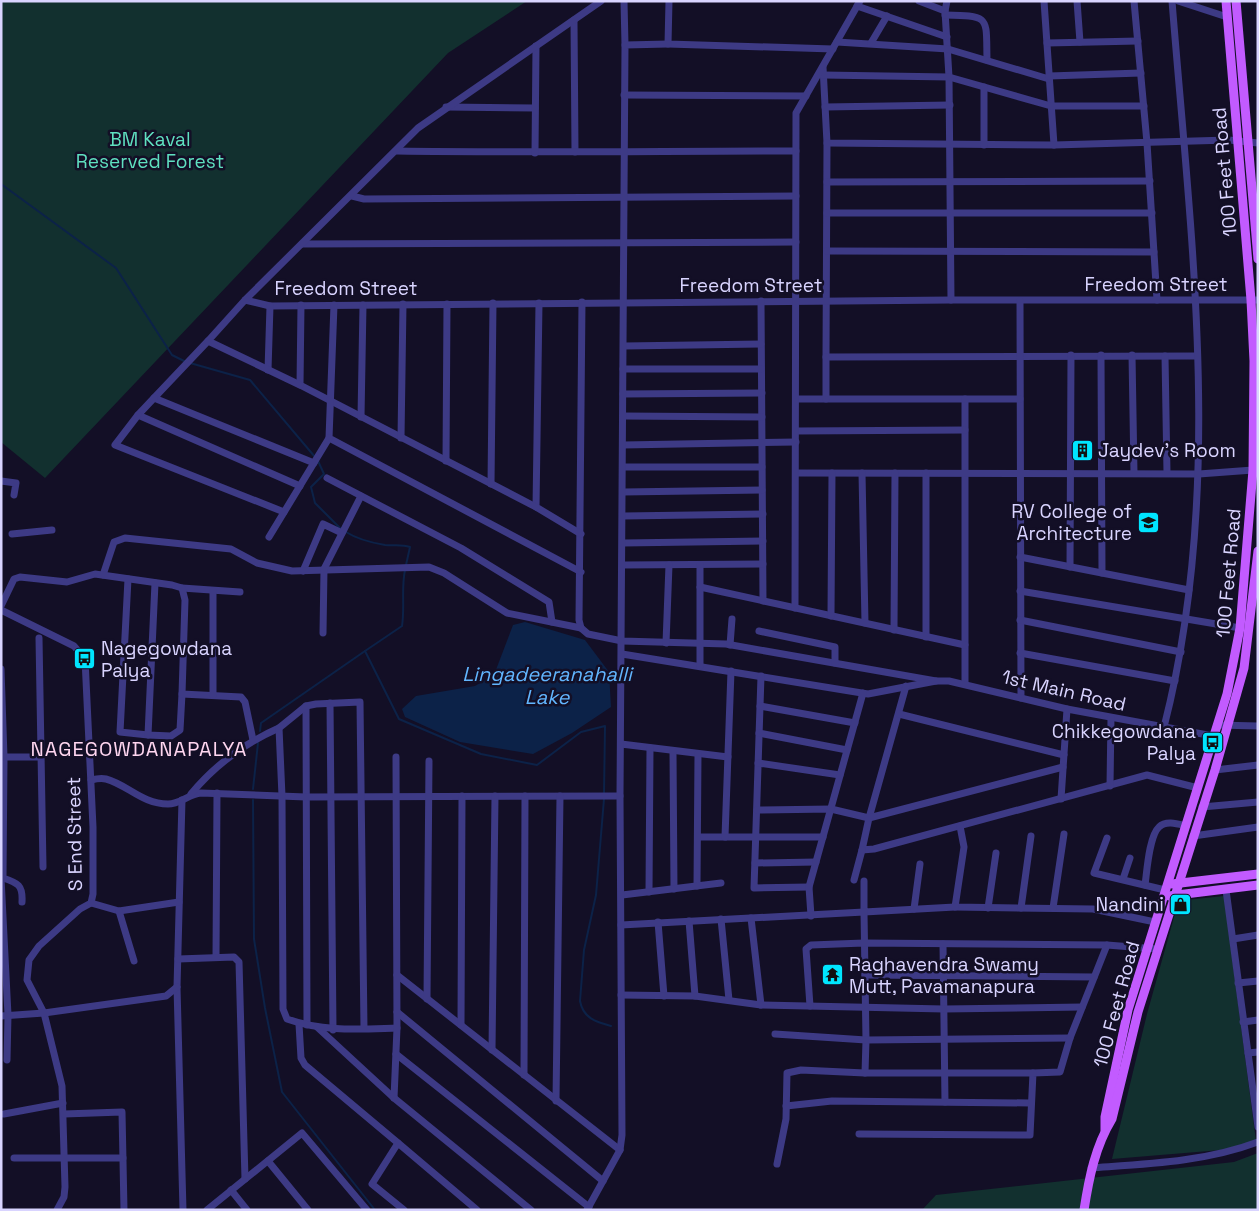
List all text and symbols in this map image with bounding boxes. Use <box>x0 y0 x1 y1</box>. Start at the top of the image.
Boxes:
street label: 100 Feet Road <box>1206 106 1243 238</box>
park label: BM Kaval Reserved Forest <box>76 127 224 174</box>
street label: Freedom Street <box>1085 272 1227 297</box>
street label: Freedom Street <box>680 273 822 298</box>
street label: Freedom Street <box>275 276 417 301</box>
building icon: Jaydev's Room <box>1070 438 1094 462</box>
place label: Jaydev's Room <box>1098 438 1236 463</box>
place label: RV College of Architecture <box>1011 499 1132 546</box>
street label: 100 Feet Road <box>1210 507 1247 639</box>
school or university icon: RV College of Architecture <box>1136 510 1160 534</box>
place label: Nagegowdana Palya <box>101 636 232 683</box>
bus stop icon: Nagegowdana Palya <box>73 647 97 671</box>
water label: Lingadeeranahalli Lake <box>462 661 634 710</box>
street label: 1st Main Road <box>999 664 1128 717</box>
place label: Chikkegowdana Palya <box>1052 719 1196 766</box>
bus stop icon: Chikkegowdana Palya <box>1200 730 1224 754</box>
district label: NAGEGOWDANAPALYA <box>31 736 247 762</box>
street label: S End Street <box>61 777 88 891</box>
place label: Nandini <box>1096 892 1164 917</box>
shop icon: Nandini <box>1168 892 1192 916</box>
street label: 100 Feet Road <box>1088 938 1145 1070</box>
place label: Raghavendra Swamy Mutt, Pavamanapura <box>849 952 1039 999</box>
temple icon: Raghavendra Swamy Mutt, Pavamanapura <box>821 963 845 987</box>

